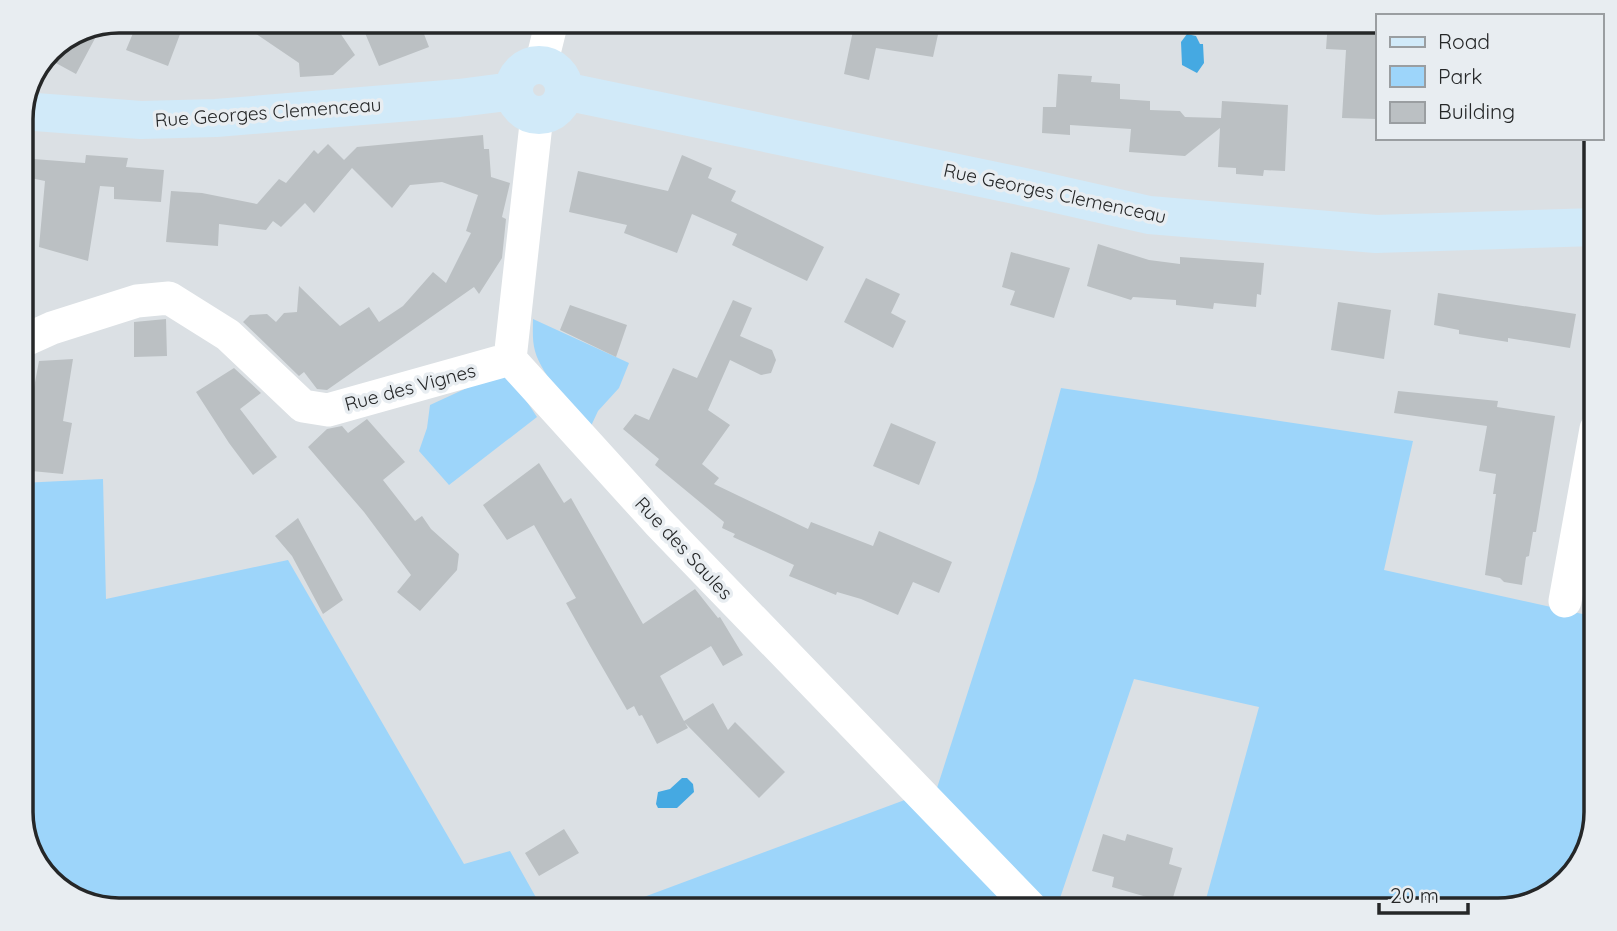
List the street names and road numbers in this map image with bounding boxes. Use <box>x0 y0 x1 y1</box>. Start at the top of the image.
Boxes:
street label: Rue Georges Clemenceau <box>154 92 382 132</box>
street label: Rue Georges Clemenceau <box>941 158 1169 228</box>
street label: Rue des Vignes <box>342 358 478 416</box>
street label: Rue des Saules <box>630 491 738 605</box>

